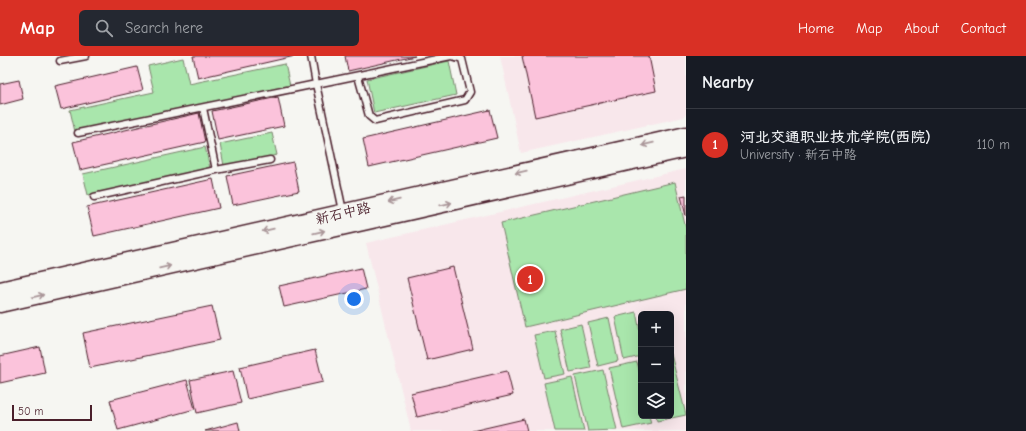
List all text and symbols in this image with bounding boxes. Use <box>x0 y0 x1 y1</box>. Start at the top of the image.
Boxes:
search box <box>79 10 359 46</box>
text: Map <box>20 17 55 39</box>
icon: search <box>93 17 115 39</box>
text: Search here <box>125 19 203 37</box>
text: Home <box>798 20 834 37</box>
text: Map <box>856 20 882 37</box>
text: About <box>904 20 939 37</box>
text: Contact <box>961 20 1006 37</box>
text: Nearby <box>702 73 753 92</box>
text: 河北交通职业技术学院(西院) <box>740 128 931 146</box>
text: 1 <box>712 137 718 152</box>
text: 110 m <box>977 137 1010 152</box>
one-way arrow <box>642 140 655 148</box>
text: University · 新石中路 <box>740 147 857 162</box>
one-way arrow <box>515 169 528 177</box>
one-way arrow <box>388 198 401 206</box>
street label: 新石中路 <box>314 199 372 228</box>
one-way arrow <box>439 199 452 207</box>
one-way arrow <box>261 226 274 234</box>
one-way arrow <box>312 228 325 236</box>
one-way arrow <box>158 262 171 270</box>
pin: 1 <box>517 264 543 294</box>
your location <box>344 289 364 309</box>
one-way arrow <box>31 291 44 299</box>
map controls <box>638 311 674 419</box>
button: + <box>638 311 674 347</box>
button: − <box>638 347 674 383</box>
button: layers <box>638 383 674 419</box>
scale bar <box>12 403 92 422</box>
text: 50 m <box>18 405 43 418</box>

